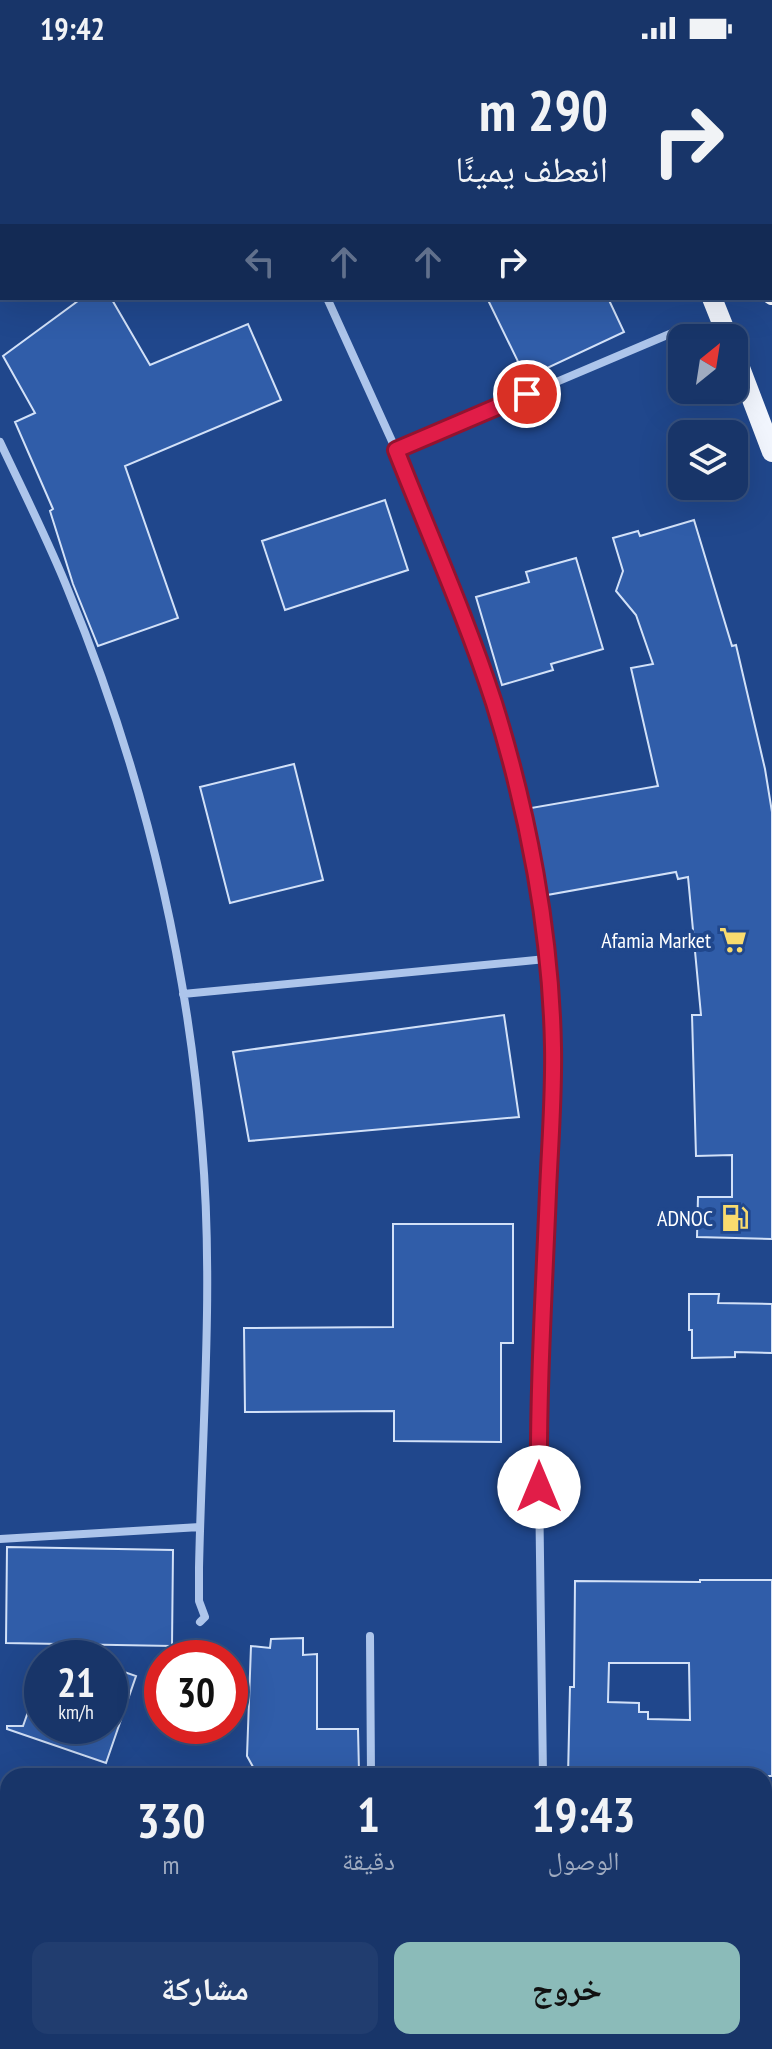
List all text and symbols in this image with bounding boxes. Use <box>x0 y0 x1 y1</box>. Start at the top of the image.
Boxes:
text: 19:42 <box>40 9 105 48</box>
text: 290 m <box>479 74 608 146</box>
icon: right <box>636 88 740 192</box>
text: انعطف يمينًا <box>455 145 608 192</box>
icon: left <box>238 240 282 284</box>
icon: ahead <box>322 240 366 284</box>
icon: ahead <box>406 240 450 284</box>
icon: right <box>490 240 534 284</box>
north arrow <box>668 324 748 404</box>
map controls <box>668 324 748 500</box>
pin <box>493 360 561 428</box>
icon: arrive <box>505 372 549 416</box>
button: layers <box>668 420 748 500</box>
supermarket icon: Afamia Market <box>718 925 748 955</box>
place label: Afamia Market <box>601 926 711 954</box>
fuel station icon: ADNOC <box>720 1203 750 1233</box>
place label: ADNOC <box>657 1204 713 1232</box>
position arrow <box>497 1445 581 1529</box>
speed limit sign: 30 <box>144 1640 248 1744</box>
text: 21 <box>57 1656 95 1708</box>
text: km/h <box>58 1699 94 1725</box>
text: 1 <box>357 1783 380 1845</box>
text: 19:43 <box>532 1783 635 1845</box>
text: 330 <box>137 1789 205 1851</box>
text: دقيقة <box>342 1844 395 1877</box>
text: الوصول <box>548 1844 619 1877</box>
text: m <box>163 1848 180 1881</box>
button: مشاركة <box>32 1942 378 2034</box>
button: خروج <box>394 1942 740 2034</box>

